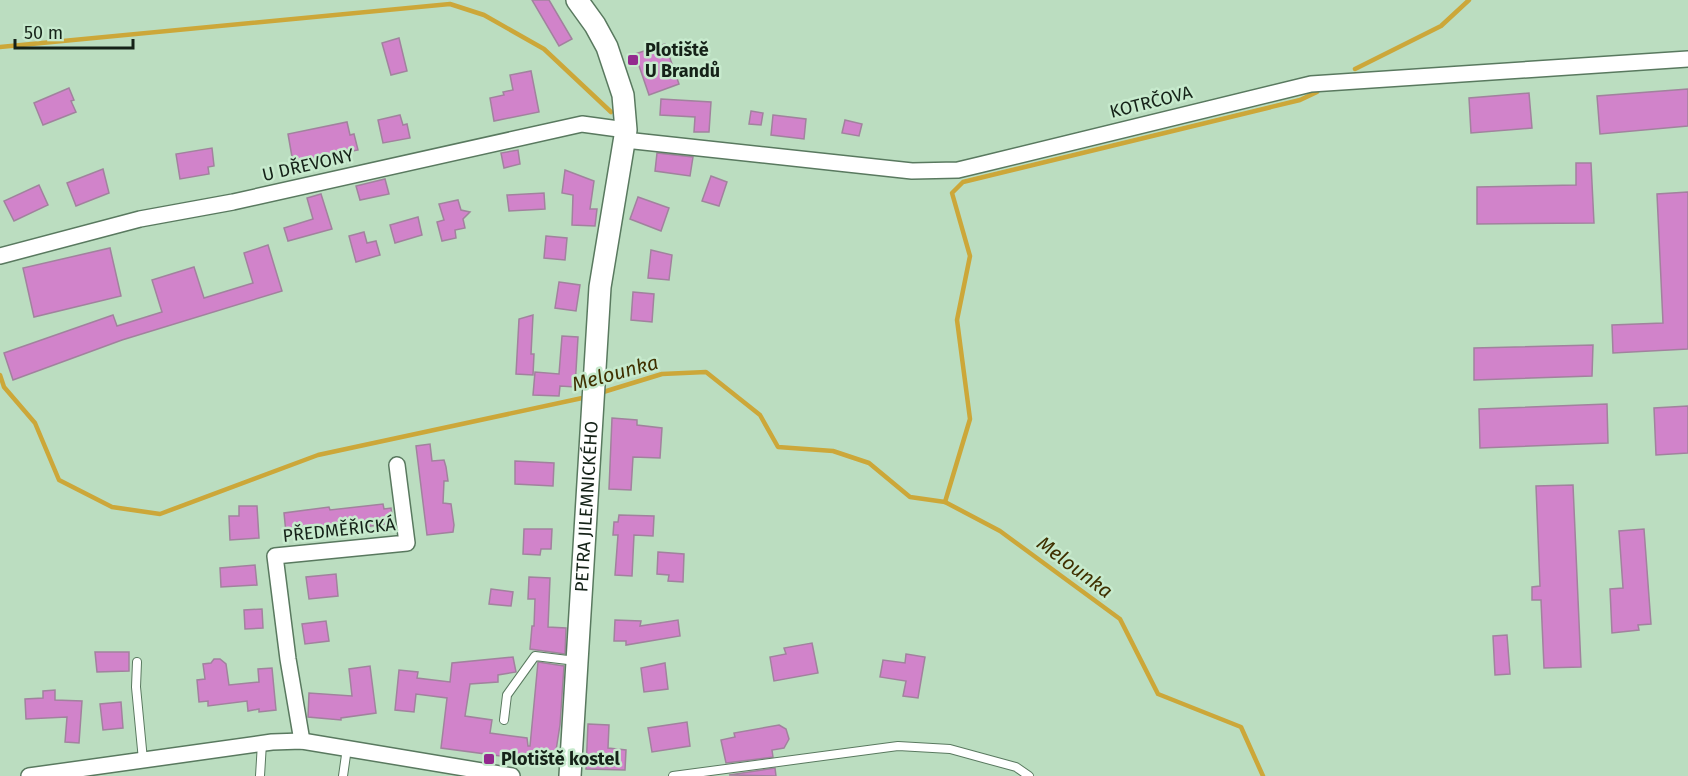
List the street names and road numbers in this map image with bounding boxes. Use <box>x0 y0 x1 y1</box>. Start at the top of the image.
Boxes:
street label: KOTRČOVA <box>1107 81 1195 123</box>
street label: U DŘEVONY <box>260 144 356 186</box>
street label: PETRA JILEMNICKÉHO <box>570 420 603 593</box>
street label: PŘEDMĚŘICKÁ <box>281 512 397 547</box>

